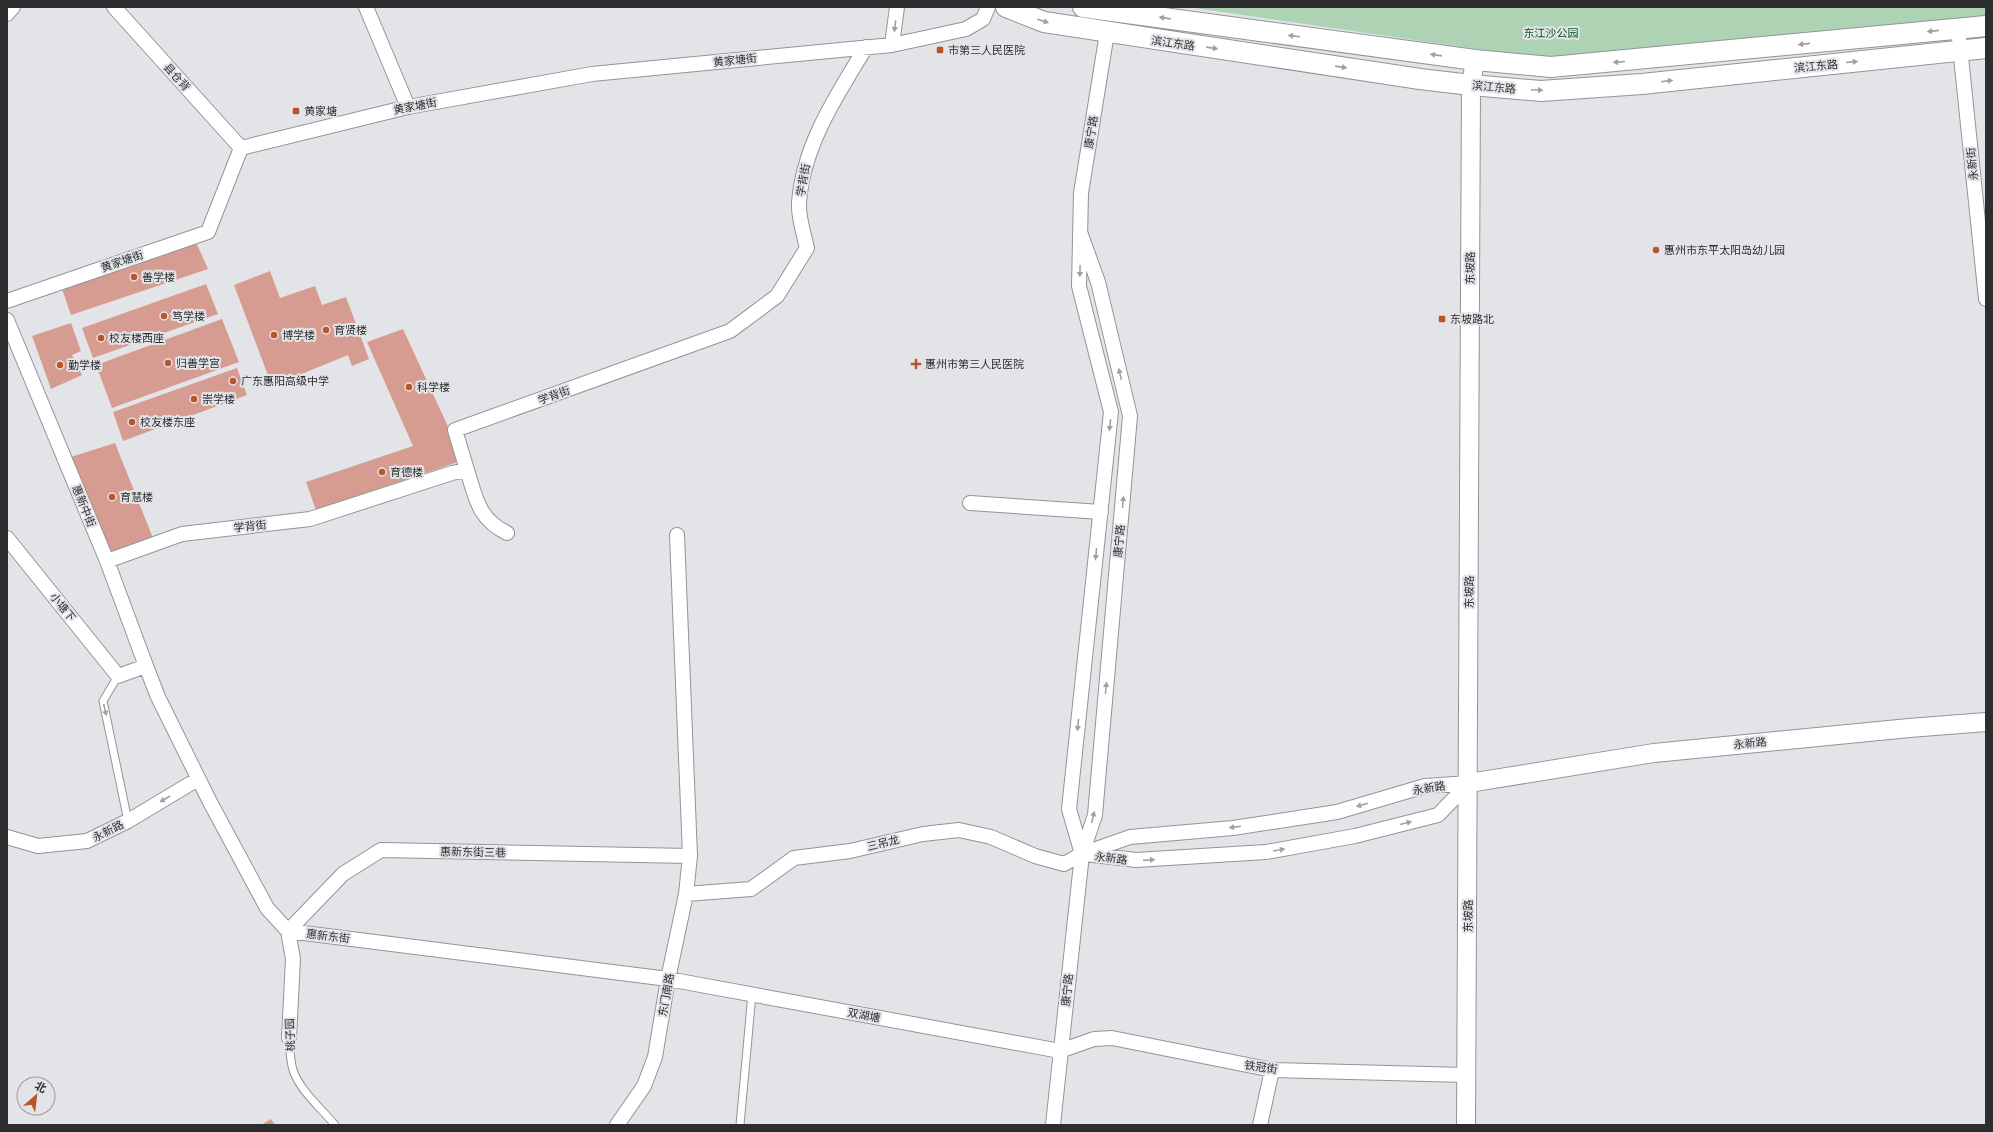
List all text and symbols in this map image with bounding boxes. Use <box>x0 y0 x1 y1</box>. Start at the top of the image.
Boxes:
one-way arrow <box>1159 15 1171 21</box>
one-way arrow <box>1037 18 1049 24</box>
one-way arrow <box>892 20 898 32</box>
park label: 东江沙公园 <box>1524 27 1579 40</box>
one-way arrow <box>1927 28 1939 34</box>
one-way arrow <box>1288 33 1300 39</box>
street label: 滨江东路 <box>1150 34 1196 53</box>
one-way arrow <box>1798 40 1810 47</box>
place label: 市第三人民医院 <box>948 44 1025 57</box>
marker: 市第三人民医院 <box>935 45 945 55</box>
one-way arrow <box>1206 45 1218 51</box>
street label: 黄家塘街 <box>712 52 758 69</box>
one-way arrow <box>1430 52 1443 58</box>
one-way arrow <box>1613 58 1625 65</box>
street label: 滨江东路 <box>1794 58 1839 75</box>
one-way arrow <box>1846 59 1858 65</box>
street label: 县仓背 <box>161 61 192 94</box>
one-way arrow <box>1335 64 1347 70</box>
one-way arrow <box>1661 78 1673 84</box>
street label: 滨江东路 <box>1471 79 1516 96</box>
one-way arrow <box>1531 87 1544 93</box>
street label: 黄家塘街 <box>392 96 438 117</box>
place label: 黄家塘 <box>304 105 337 118</box>
marker: 黄家塘 <box>291 106 301 116</box>
street label: 康宁路 <box>1082 115 1100 149</box>
street label: 永新街 <box>1964 147 1981 181</box>
street label: 学背街 <box>794 163 813 197</box>
place label: 惠州市东平太阳岛幼儿园 <box>1664 244 1785 257</box>
marker: 惠州市东平太阳岛幼儿园 <box>1651 245 1661 255</box>
street label: 黄家塘街 <box>99 248 145 275</box>
street label: 东坡路 <box>1464 252 1477 285</box>
one-way arrow <box>1077 265 1083 278</box>
place label: 善学楼 <box>142 271 175 284</box>
marker: 善学楼 <box>129 272 139 282</box>
place label: 笃学楼 <box>172 310 205 323</box>
marker: 笃学楼 <box>159 311 169 321</box>
place label: 东坡路北 <box>1450 313 1494 326</box>
marker: 东坡路北 <box>1437 314 1447 324</box>
place label: 育贤楼 <box>334 324 367 337</box>
marker: 育贤楼 <box>321 325 331 335</box>
place label: 博学楼 <box>282 329 315 342</box>
marker: 博学楼 <box>269 330 279 340</box>
place label: 校友楼西座 <box>109 332 164 345</box>
marker: 校友楼西座 <box>96 333 106 343</box>
place label: 归善学宫 <box>176 357 220 370</box>
marker: 归善学宫 <box>163 358 173 368</box>
marker: 惠州市第三人民医院 <box>910 358 922 370</box>
place label: 惠州市第三人民医院 <box>925 358 1024 371</box>
place label: 勤学楼 <box>68 359 101 372</box>
marker: 勤学楼 <box>55 360 65 370</box>
one-way arrow <box>1117 368 1123 380</box>
place label: 广东惠阳高级中学 <box>241 375 329 388</box>
marker: 广东惠阳高级中学 <box>228 376 238 386</box>
place label: 科学楼 <box>417 381 450 394</box>
marker: 科学楼 <box>404 382 414 392</box>
street label: 学背街 <box>536 384 572 407</box>
place label: 崇学楼 <box>202 393 235 406</box>
marker: 崇学楼 <box>189 394 199 404</box>
place label: 校友楼东座 <box>140 416 195 429</box>
marker: 校友楼东座 <box>127 417 137 427</box>
one-way arrow <box>1106 419 1113 431</box>
place label: 育德楼 <box>390 466 423 479</box>
marker: 育德楼 <box>377 467 387 477</box>
street label: 惠新中街 <box>69 483 98 529</box>
place label: 育慧楼 <box>120 491 153 504</box>
marker: 育慧楼 <box>107 492 117 502</box>
one-way arrow <box>1119 496 1126 508</box>
street label: 学背街 <box>233 518 267 535</box>
street label: 康宁路 <box>1112 524 1127 558</box>
one-way arrow <box>1093 548 1100 560</box>
street label: 东坡路 <box>1463 576 1476 609</box>
street label: 小塘下 <box>47 590 78 624</box>
one-way arrow <box>1103 682 1109 694</box>
one-way arrow <box>102 704 108 716</box>
one-way arrow <box>1074 719 1081 731</box>
street label: 永新路 <box>1733 735 1767 752</box>
street label: 永新路 <box>1412 779 1446 797</box>
one-way arrow <box>160 795 170 803</box>
one-way arrow <box>1356 802 1369 808</box>
one-way arrow <box>1091 811 1097 823</box>
street label: 永新路 <box>91 818 126 845</box>
one-way arrow <box>1399 820 1412 826</box>
one-way arrow <box>1229 824 1241 831</box>
street label: 三吊龙 <box>866 833 901 854</box>
street label: 惠新东街三巷 <box>440 845 506 860</box>
one-way arrow <box>1272 847 1285 853</box>
street label: 永新路 <box>1094 850 1128 867</box>
one-way arrow <box>1143 856 1155 863</box>
street label: 东坡路 <box>1462 900 1475 933</box>
street label: 惠新东街 <box>305 927 351 946</box>
street label: 东门南路 <box>656 972 677 1018</box>
street label: 康宁路 <box>1059 973 1076 1007</box>
street label: 双湖塘 <box>847 1006 881 1025</box>
street label: 桃子园 <box>283 1018 298 1052</box>
street label: 铁冠街 <box>1244 1059 1278 1076</box>
north arrow <box>16 1076 56 1116</box>
text: 北 <box>33 1079 48 1096</box>

